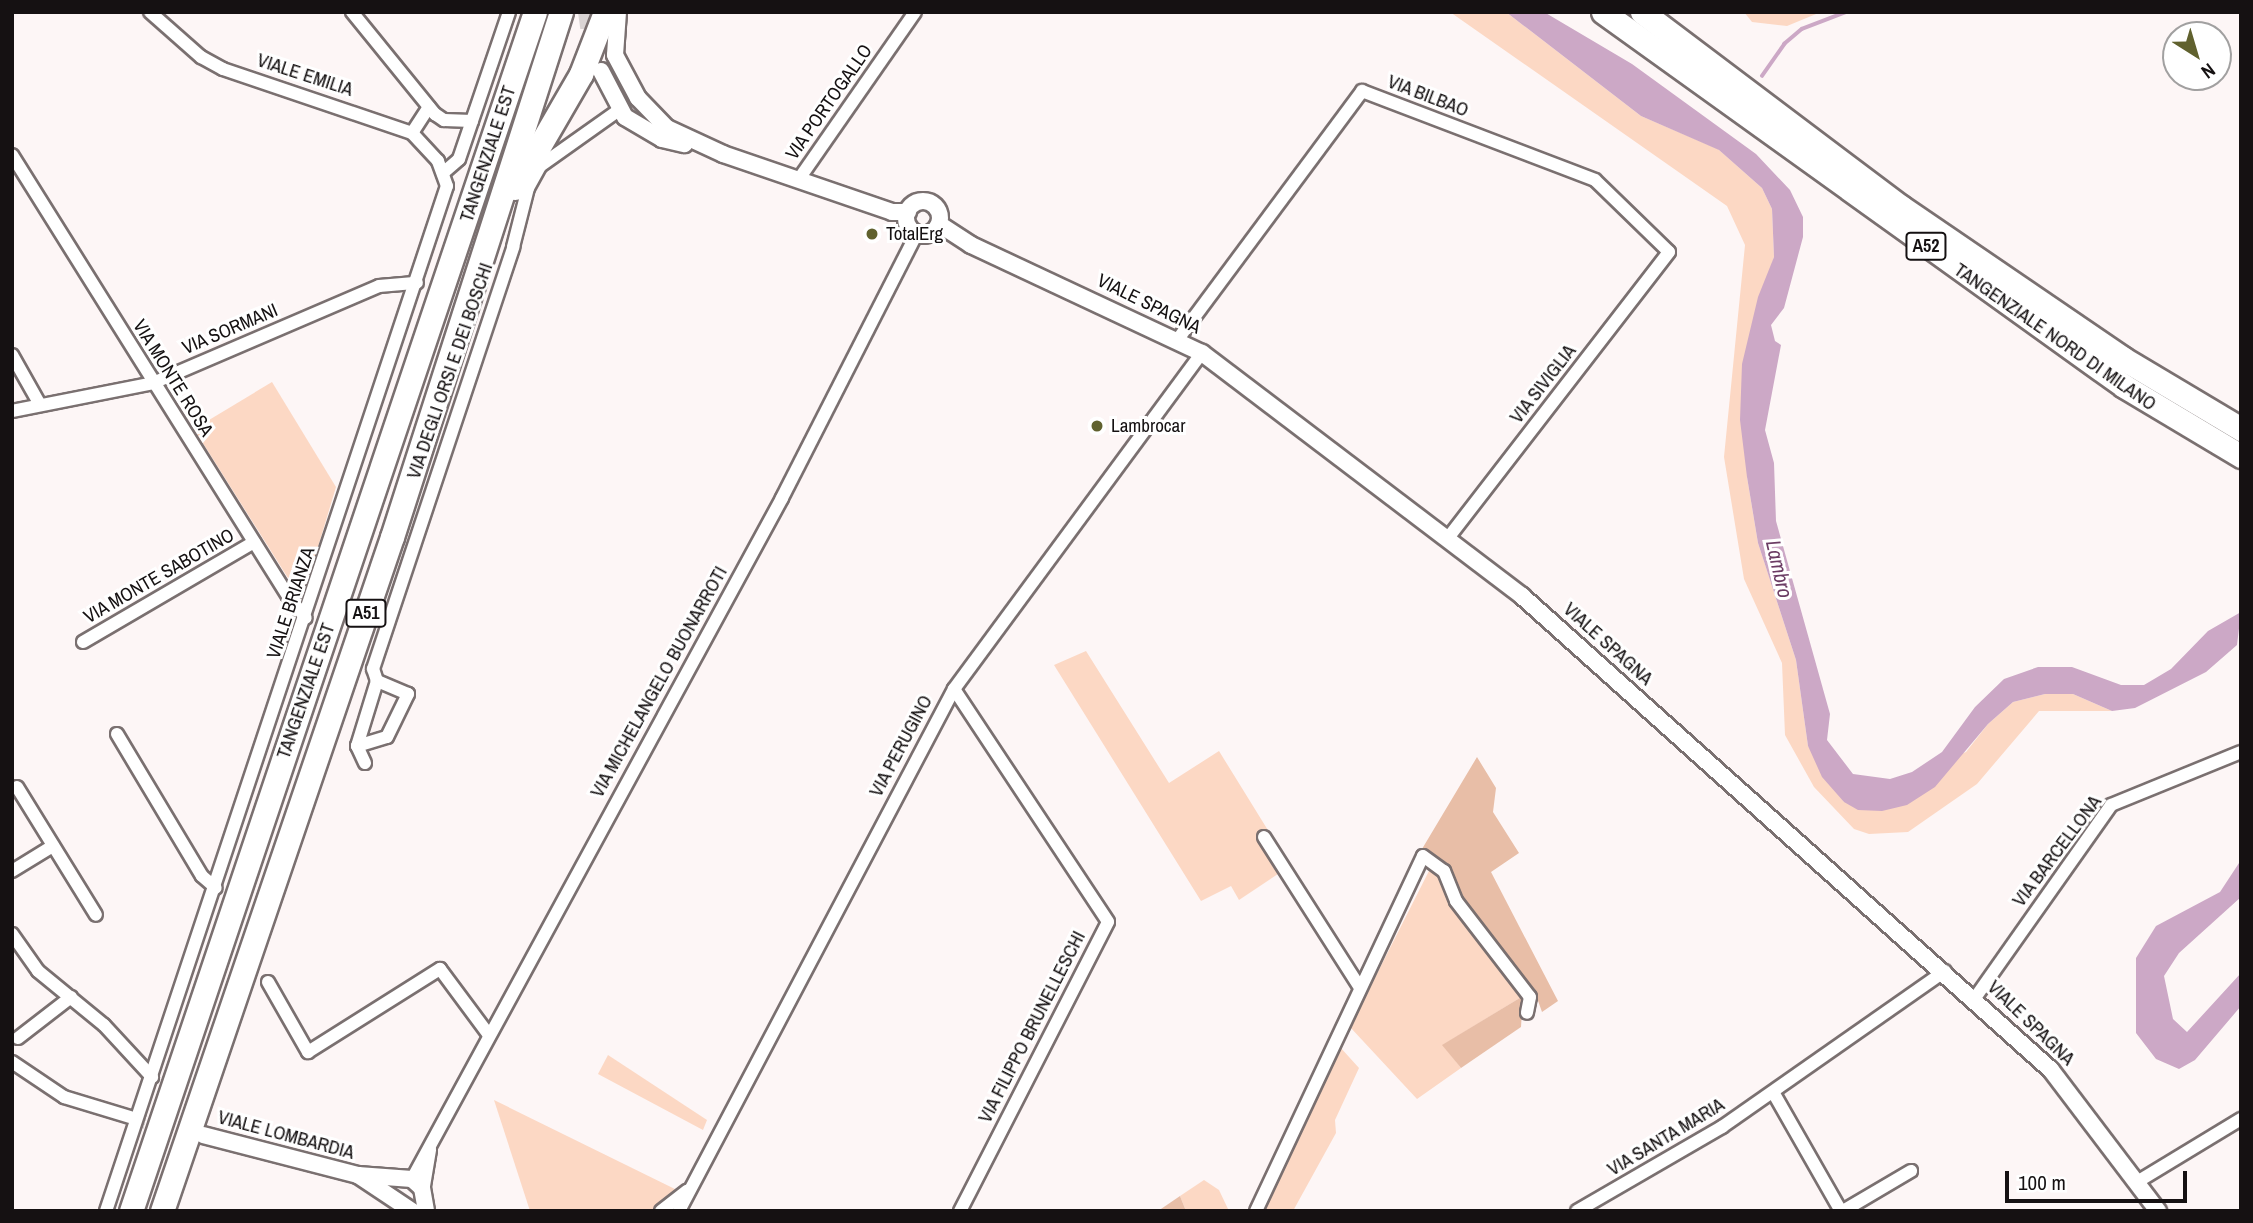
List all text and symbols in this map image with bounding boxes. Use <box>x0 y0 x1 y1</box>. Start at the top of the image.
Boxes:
north arrow <box>2162 21 2232 91</box>
street label: VIA PORTOGALLO <box>781 40 877 164</box>
street label: VIALE EMILIA <box>254 49 356 101</box>
text: N <box>2196 57 2221 85</box>
street label: VIA BILBAO <box>1384 70 1472 122</box>
street label: TANGENZIALE EST <box>455 83 521 225</box>
place label: TotalErg <box>886 223 943 245</box>
marker: TotalErg <box>864 226 880 242</box>
road number: A52 <box>1905 232 1947 260</box>
street label: TANGENZIALE NORD DI MILANO <box>1950 258 2160 416</box>
street label: VIA DEGLI ORSI E DEI BOSCHI <box>402 260 498 482</box>
street label: VIALE SPAGNA <box>1094 269 1204 339</box>
street label: VIA SORMANI <box>179 299 281 359</box>
street label: VIA MONTE ROSA <box>128 315 218 441</box>
street label: VIA SIVIGLIA <box>1505 340 1581 428</box>
place label: Lambrocar <box>1111 415 1185 437</box>
marker: Lambrocar <box>1089 418 1105 434</box>
street label: VIA MONTE SABOTINO <box>79 523 239 629</box>
water label: Lambro <box>1760 538 1798 600</box>
street label: VIALE BRIANZA <box>262 544 320 662</box>
street label: VIA MICHELANGELO BUONARROTI <box>586 562 732 802</box>
road number: A51 <box>345 598 387 628</box>
street label: VIALE SPAGNA <box>1559 598 1657 690</box>
street label: TANGENZIALE EST <box>272 620 340 762</box>
street label: VIA PERUGINO <box>865 691 937 801</box>
street label: VIA BARCELLONA <box>2008 791 2106 911</box>
street label: VIA FILIPPO BRUNELLESCHI <box>973 927 1091 1127</box>
street label: VIALE SPAGNA <box>1983 976 2079 1070</box>
street label: VIA SANTA MARIA <box>1603 1093 1729 1181</box>
street label: VIALE LOMBARDIA <box>215 1106 357 1164</box>
scale bar <box>2008 1156 2190 1200</box>
text: 100 m <box>2018 1168 2066 1197</box>

